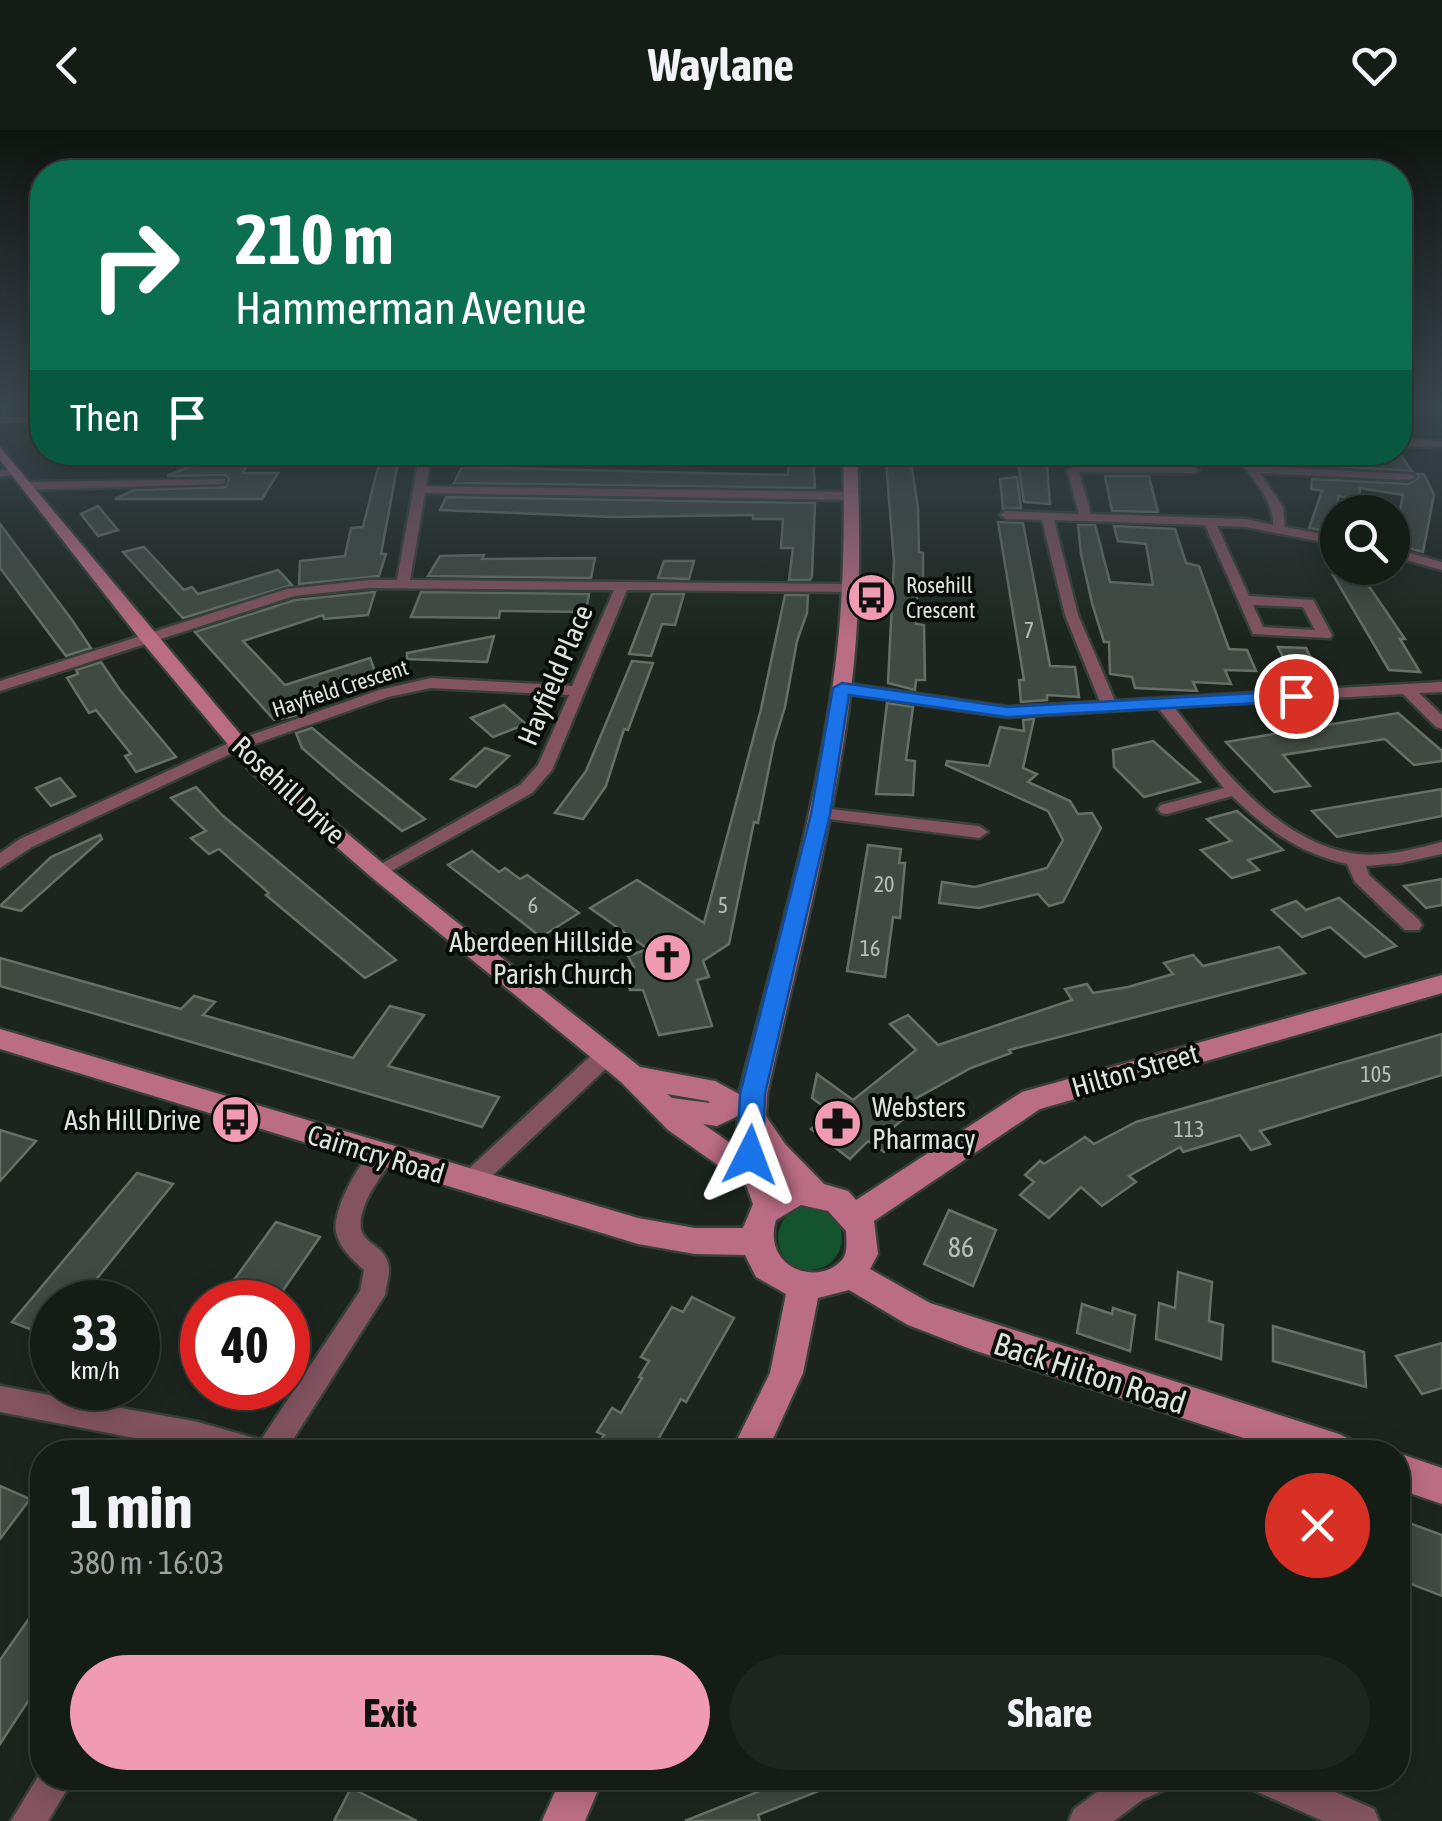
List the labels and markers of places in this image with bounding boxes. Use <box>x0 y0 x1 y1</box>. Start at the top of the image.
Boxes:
bus stop icon: Rosehill Crescent <box>845 572 897 624</box>
place label: Rosehill Crescent <box>906 572 975 623</box>
pin <box>1254 654 1339 739</box>
place label: Aberdeen Hillside Parish Church <box>449 926 633 990</box>
church icon: Aberdeen Hillside Parish Church <box>642 932 694 984</box>
place label: Websters Pharmacy <box>872 1091 976 1155</box>
bus stop icon: Ash Hill Drive <box>210 1094 262 1146</box>
pharmacy icon: Websters Pharmacy <box>811 1097 863 1149</box>
place label: Ash Hill Drive <box>64 1104 201 1136</box>

